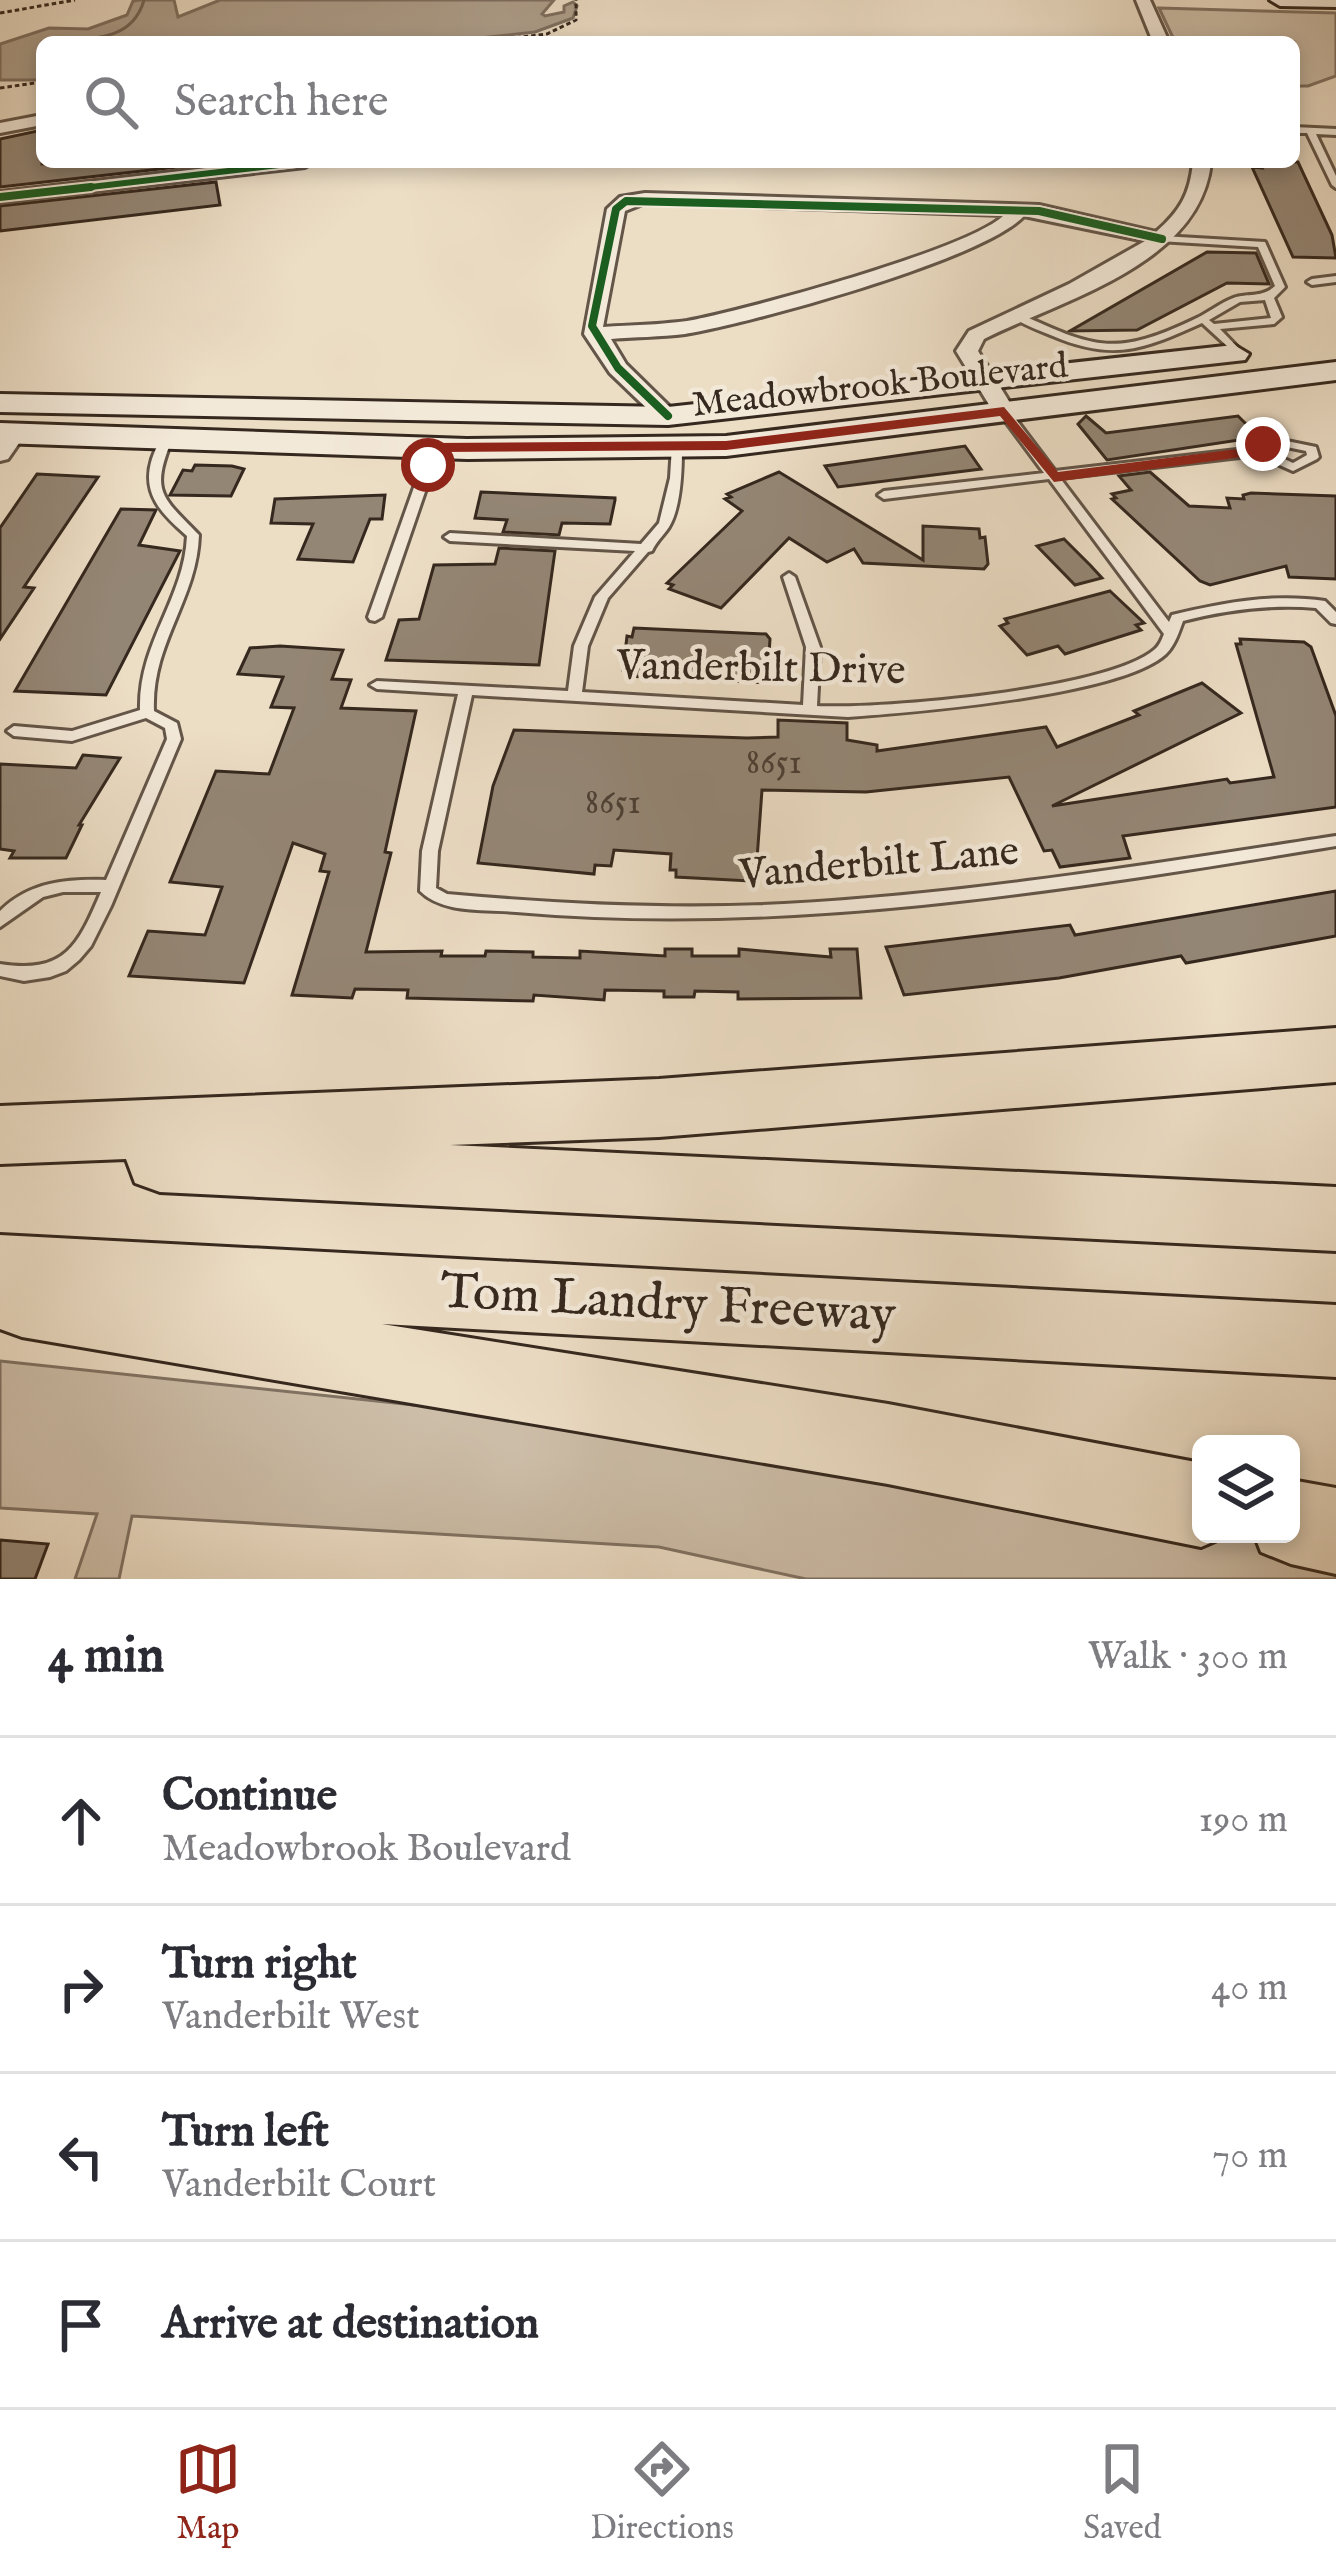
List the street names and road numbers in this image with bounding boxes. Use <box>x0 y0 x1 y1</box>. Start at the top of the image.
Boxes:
street label: Meadowbrook Boulevard <box>690 343 1071 429</box>
street label: Vanderbilt Drive <box>615 640 906 698</box>
street label: Vanderbilt Lane <box>736 825 1021 903</box>
street label: Tom Landry Freeway <box>439 1261 898 1349</box>

